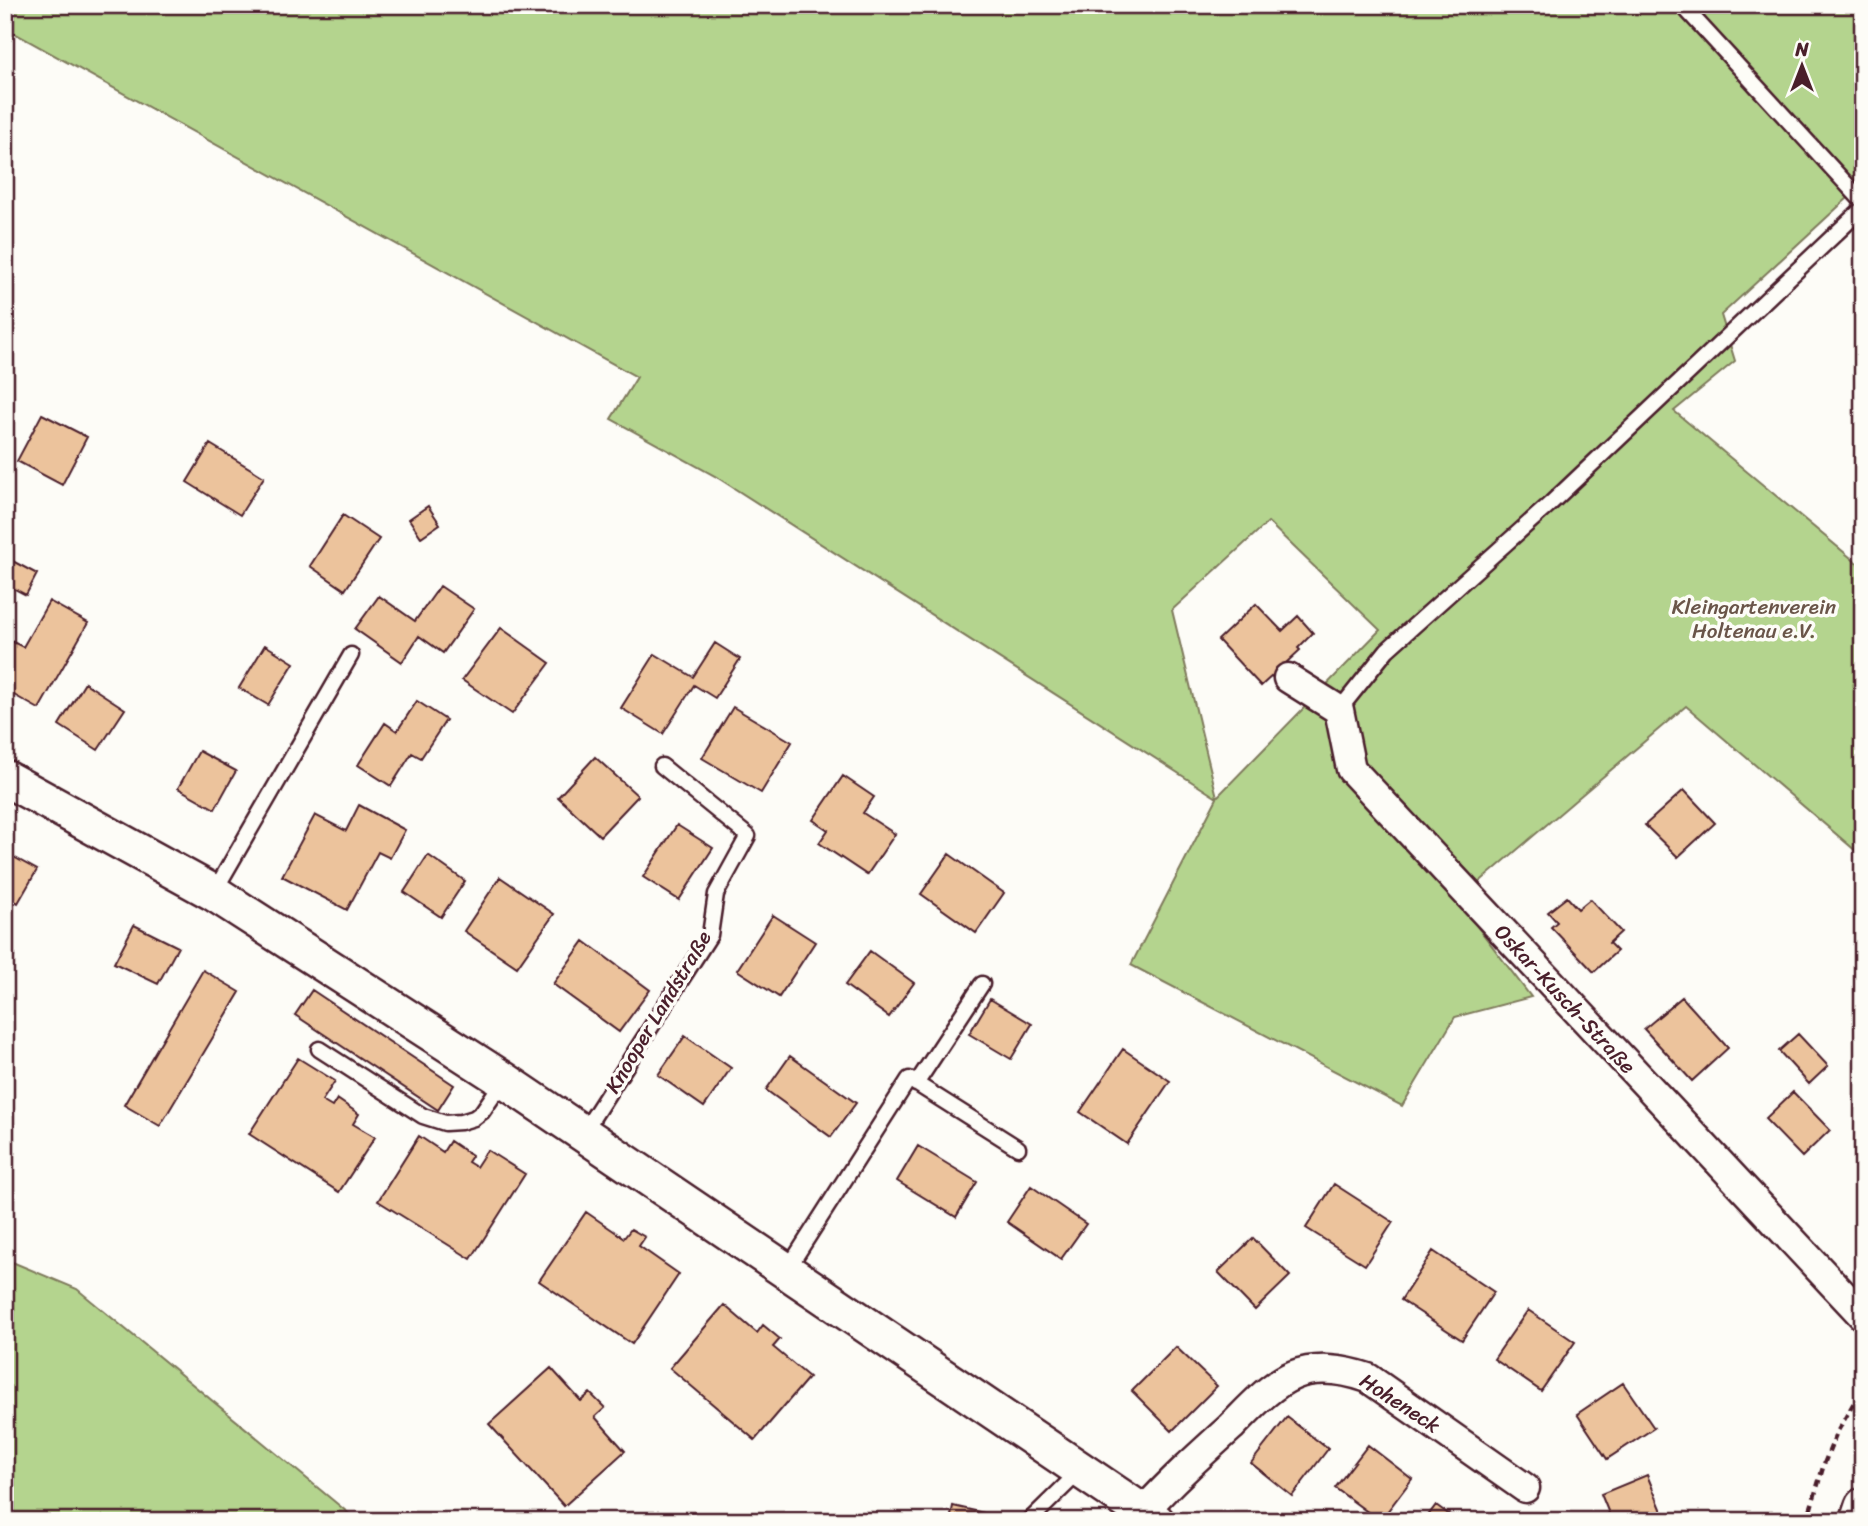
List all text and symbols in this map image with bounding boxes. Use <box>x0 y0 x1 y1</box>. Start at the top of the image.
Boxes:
north arrow <box>1766 32 1836 102</box>
text: N <box>1794 33 1809 66</box>
park label: Kleingartenverein Holtenau e.V. <box>1672 588 1836 650</box>
street label: Oskar-Kusch-Straße <box>1485 915 1646 1083</box>
street label: Knooper Landstraße <box>594 923 722 1101</box>
street label: Hoheneck <box>1352 1362 1449 1444</box>

